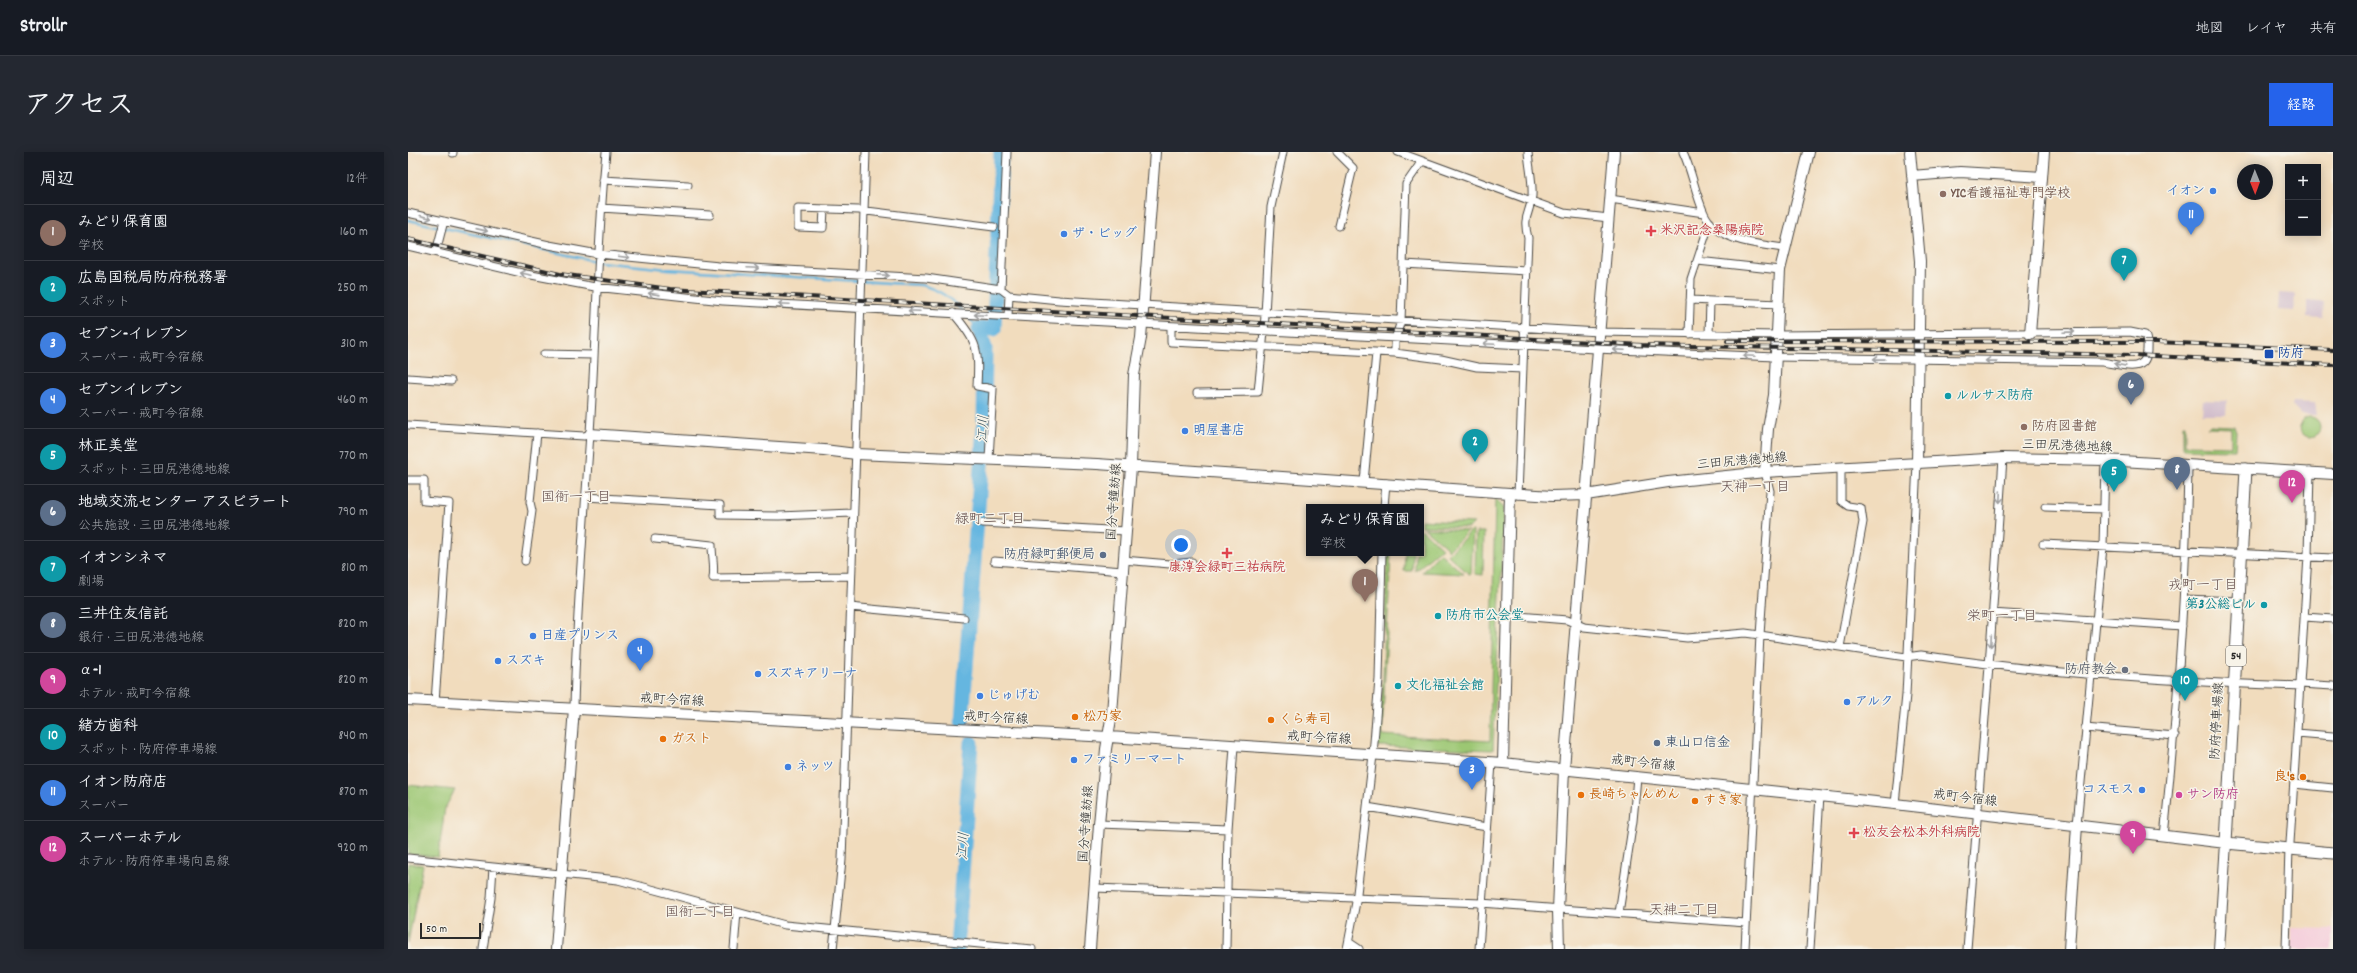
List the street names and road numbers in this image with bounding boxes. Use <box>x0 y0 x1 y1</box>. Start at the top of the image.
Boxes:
street label: 三田尻港徳地線 <box>2021 436 2114 458</box>
street label: 三田尻港徳地線 <box>1696 448 1789 475</box>
street label: 国分寺鐘紡線 <box>1103 461 1127 542</box>
road number: 54 <box>2226 646 2246 666</box>
street label: 防府停車場線 <box>2206 681 2230 760</box>
street label: 戒町今宿線 <box>639 690 706 712</box>
street label: 戒町今宿線 <box>963 708 1030 730</box>
street label: 戒町今宿線 <box>1286 728 1353 750</box>
street label: 戒町今宿線 <box>1610 751 1677 777</box>
street label: 国分寺鐘紡線 <box>1075 783 1099 864</box>
street label: 戒町今宿線 <box>1932 786 1999 813</box>

